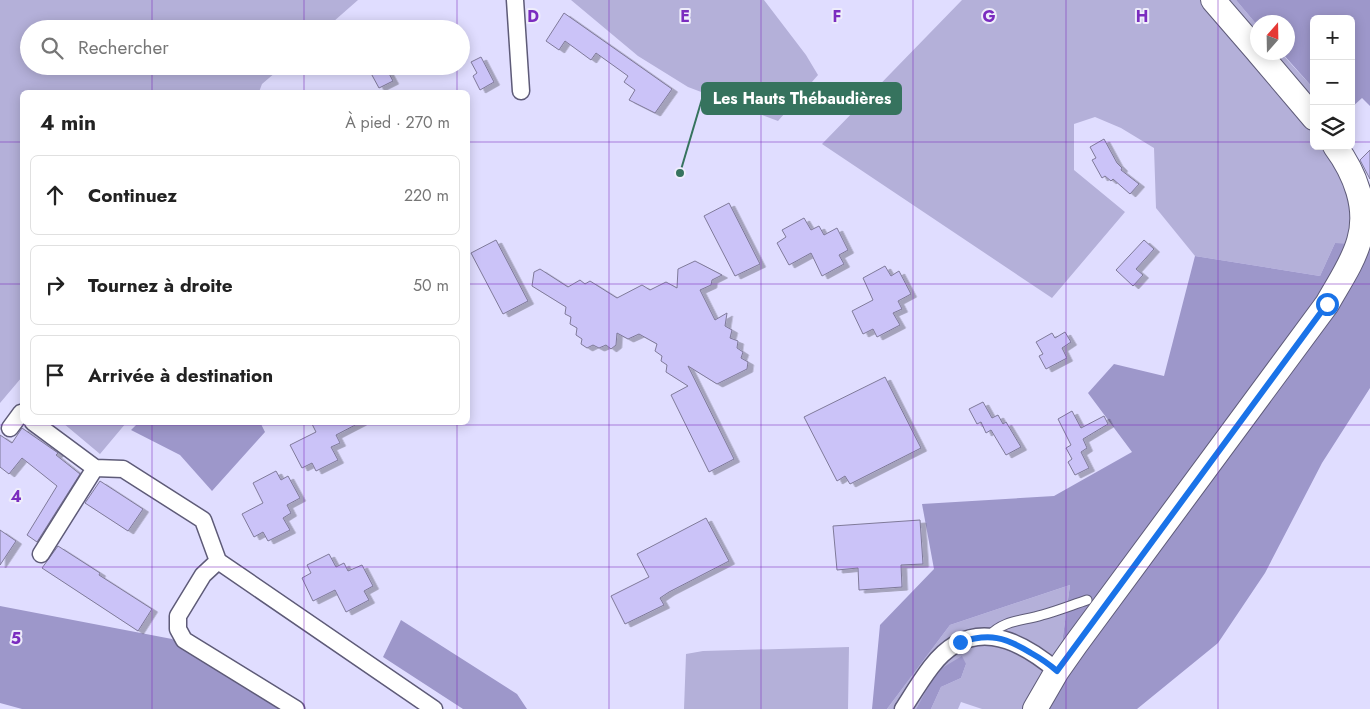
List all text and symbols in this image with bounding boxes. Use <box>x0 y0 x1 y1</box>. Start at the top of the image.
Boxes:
text: D <box>527 5 539 28</box>
text: E <box>680 5 690 28</box>
text: F <box>833 5 841 28</box>
text: G <box>982 5 996 28</box>
text: H <box>1136 5 1148 28</box>
north arrow <box>1250 15 1295 60</box>
map controls <box>1310 15 1355 150</box>
button: + <box>1310 15 1355 60</box>
search box <box>20 20 470 75</box>
icon: search <box>38 34 66 62</box>
text: Rechercher <box>78 34 169 61</box>
button: − <box>1310 60 1355 105</box>
callout: Les Hauts Thébaudières <box>702 83 901 114</box>
text: Les Hauts Thébaudières <box>713 87 891 110</box>
button: layers <box>1310 105 1355 150</box>
text: 4 min <box>40 108 96 138</box>
text: À pied · 270 m <box>345 111 450 134</box>
icon: ahead <box>41 181 69 209</box>
text: Continuez <box>88 182 177 209</box>
text: 220 m <box>404 184 449 207</box>
icon: right <box>41 271 69 299</box>
text: Tournez à droite <box>88 272 233 299</box>
text: 50 m <box>413 274 449 297</box>
route start <box>1316 293 1339 316</box>
icon: arrive <box>41 361 69 389</box>
text: Arrivée à destination <box>88 362 273 389</box>
text: 4 <box>10 485 22 508</box>
text: 5 <box>11 627 21 650</box>
route end <box>949 631 972 654</box>

